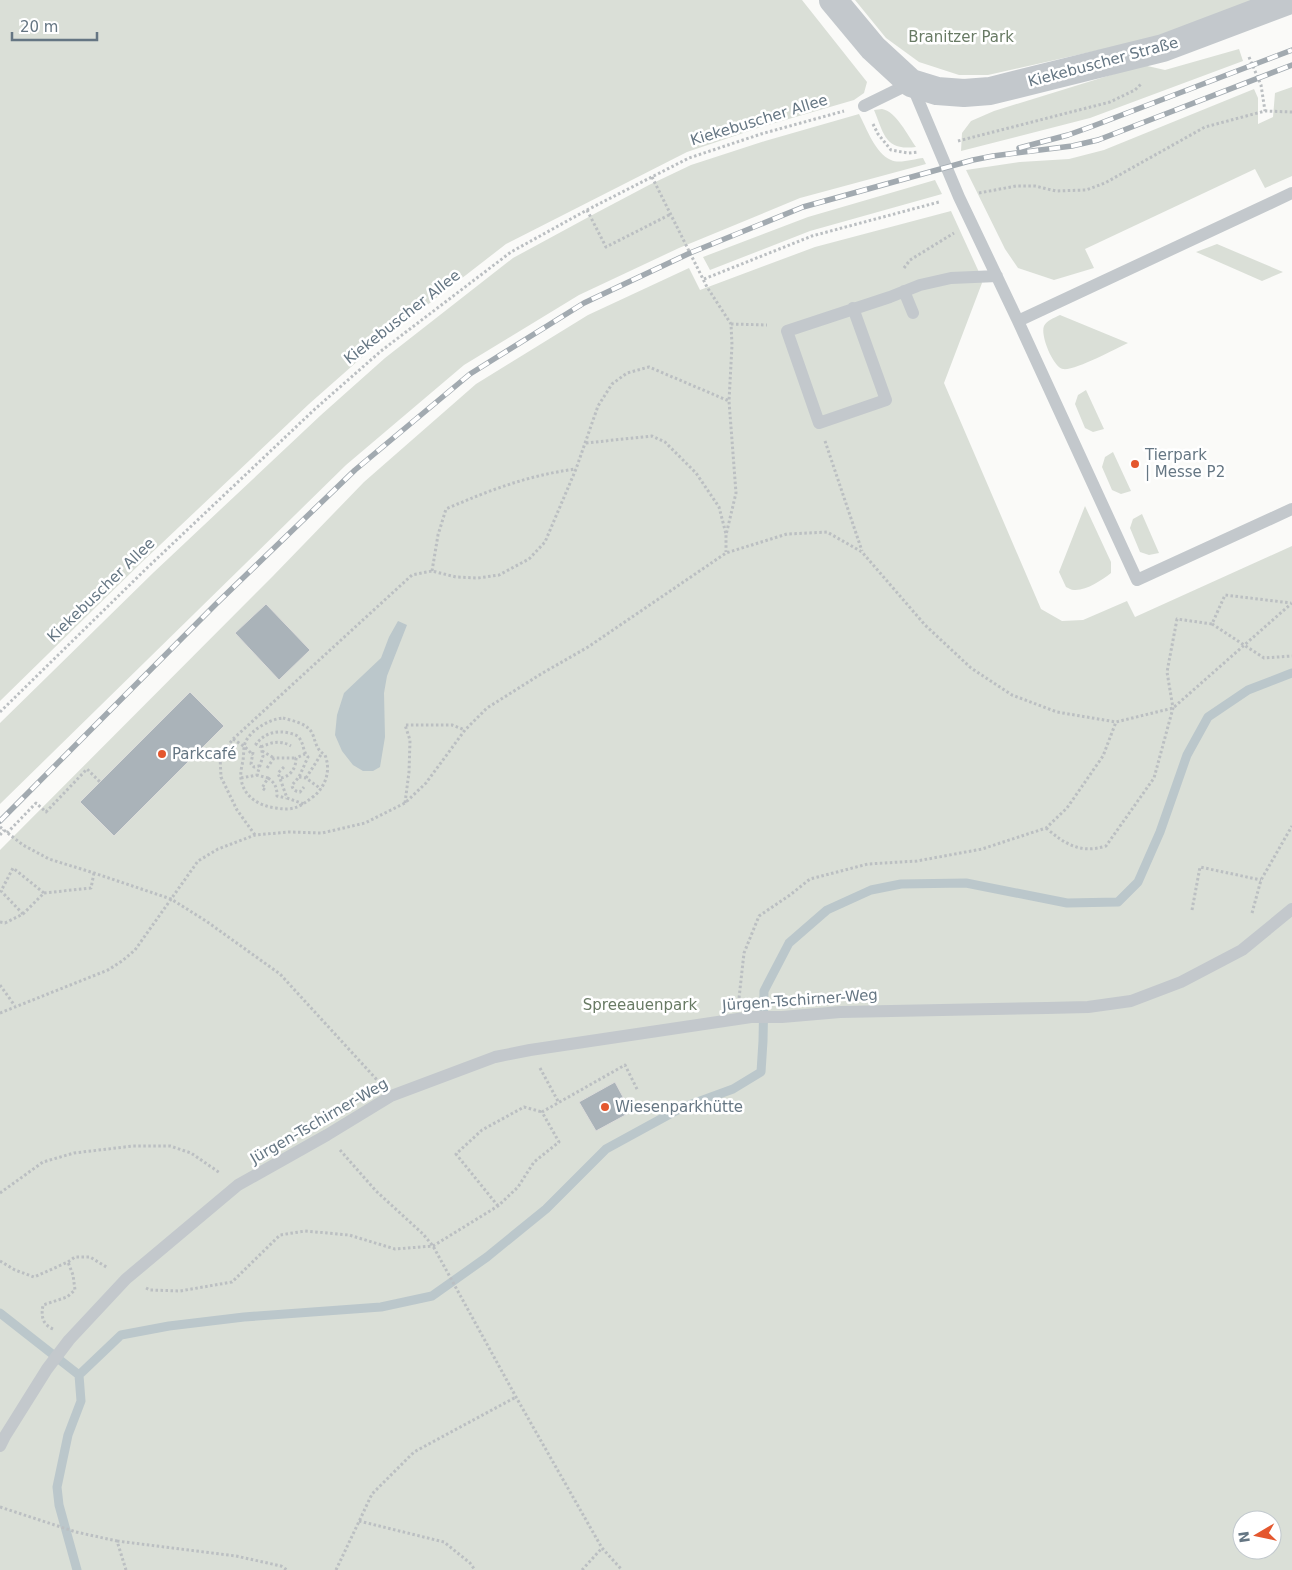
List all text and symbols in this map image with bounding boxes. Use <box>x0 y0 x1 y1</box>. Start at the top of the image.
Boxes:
scale bar <box>12 10 98 42</box>
text: 20 m <box>20 18 58 36</box>
park label: Branitzer Park <box>908 28 1014 46</box>
street label: Kiekebuscher Straße <box>1026 33 1180 91</box>
street label: Kiekebuscher Allee <box>688 91 830 149</box>
street label: Kiekebuscher Allee <box>340 266 464 368</box>
place label: Tierpark | Messe P2 <box>1144 446 1225 481</box>
marker: Tierpark | Messe P2 <box>1129 458 1141 470</box>
street label: Kiekebuscher Allee <box>44 534 158 646</box>
place label: Parkcafé <box>172 745 236 763</box>
marker: Parkcafé <box>156 748 168 760</box>
street label: Jürgen-Tschirner-Weg <box>721 986 878 1014</box>
park label: Spreeauenpark <box>583 996 697 1014</box>
street label: Jürgen-Tschirner-Weg <box>246 1074 391 1168</box>
place label: Wiesenparkhütte <box>615 1098 743 1116</box>
marker: Wiesenparkhütte <box>599 1101 611 1113</box>
north arrow <box>1232 1510 1282 1560</box>
text: N <box>1235 1530 1253 1544</box>

